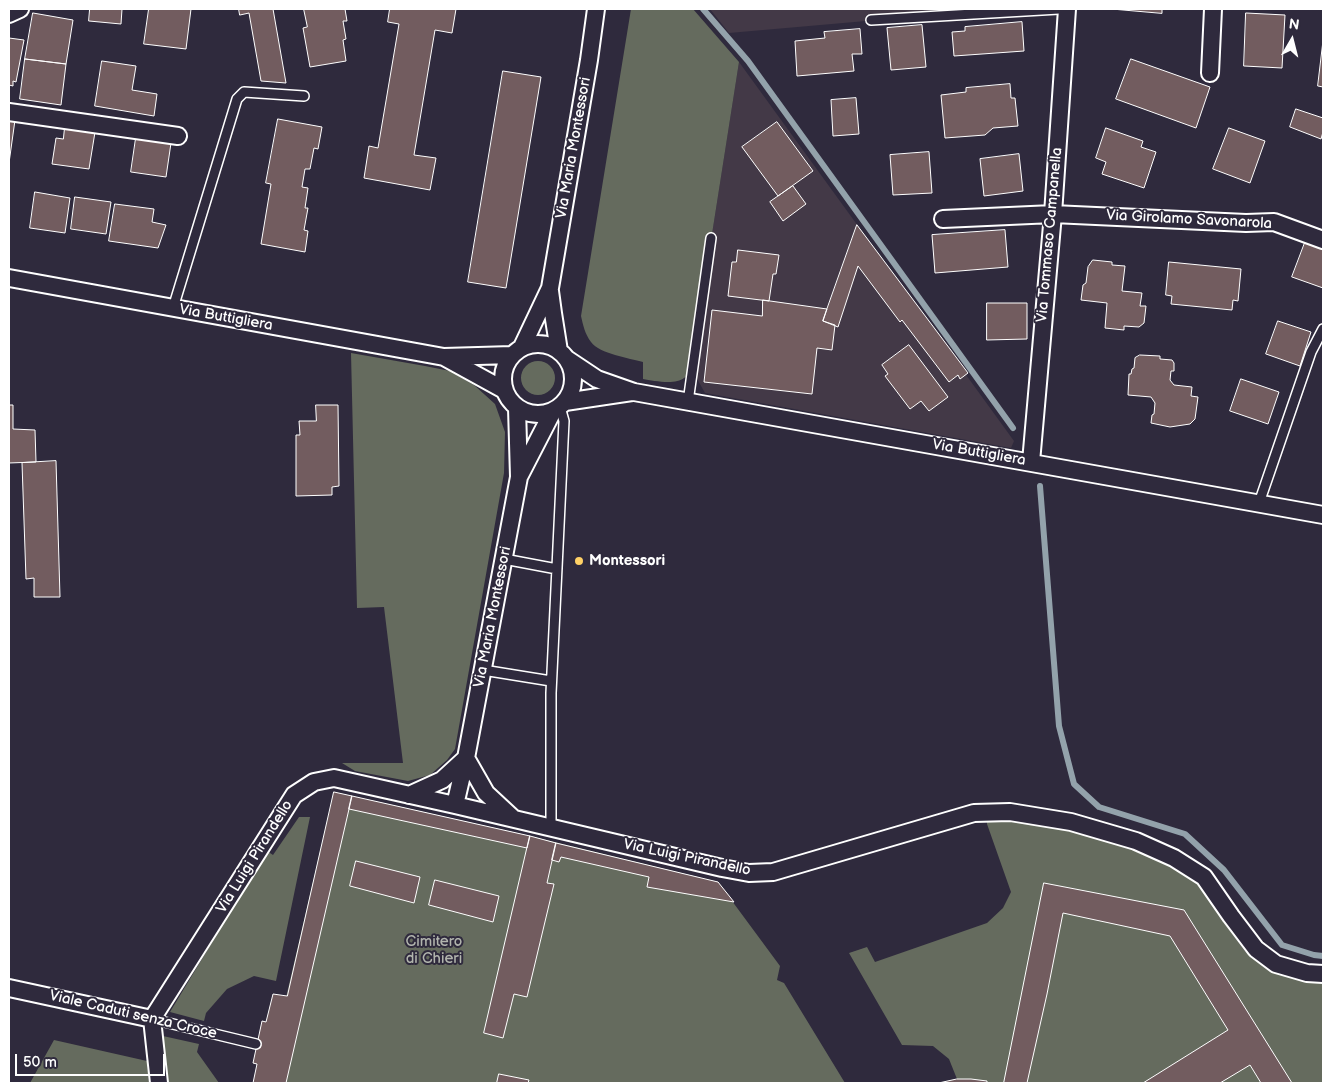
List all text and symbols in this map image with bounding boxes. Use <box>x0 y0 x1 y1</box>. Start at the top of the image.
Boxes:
north arrow <box>1267 15 1317 65</box>
text: N <box>1288 16 1301 34</box>
street label: Via Maria Montessori <box>553 76 595 220</box>
street label: Via Tommaso Campanella <box>1033 147 1067 323</box>
street label: Via Girolamo Savonarola <box>1106 207 1272 233</box>
street label: Via Buttigliera <box>178 301 274 335</box>
street label: Via Buttigliera <box>931 436 1027 470</box>
street label: Via Maria Montessori <box>470 545 516 689</box>
place label: Montessori <box>589 552 665 570</box>
marker: Montessori <box>573 555 585 567</box>
street label: Via Luigi Pirandello <box>213 797 297 917</box>
street label: Via Luigi Pirandello <box>622 836 752 880</box>
park label: Cimitero di Chieri <box>406 933 462 968</box>
street label: Viale Caduti senza Croce <box>48 987 218 1043</box>
scale bar <box>18 1044 168 1076</box>
text: 50 m <box>23 1053 57 1072</box>

